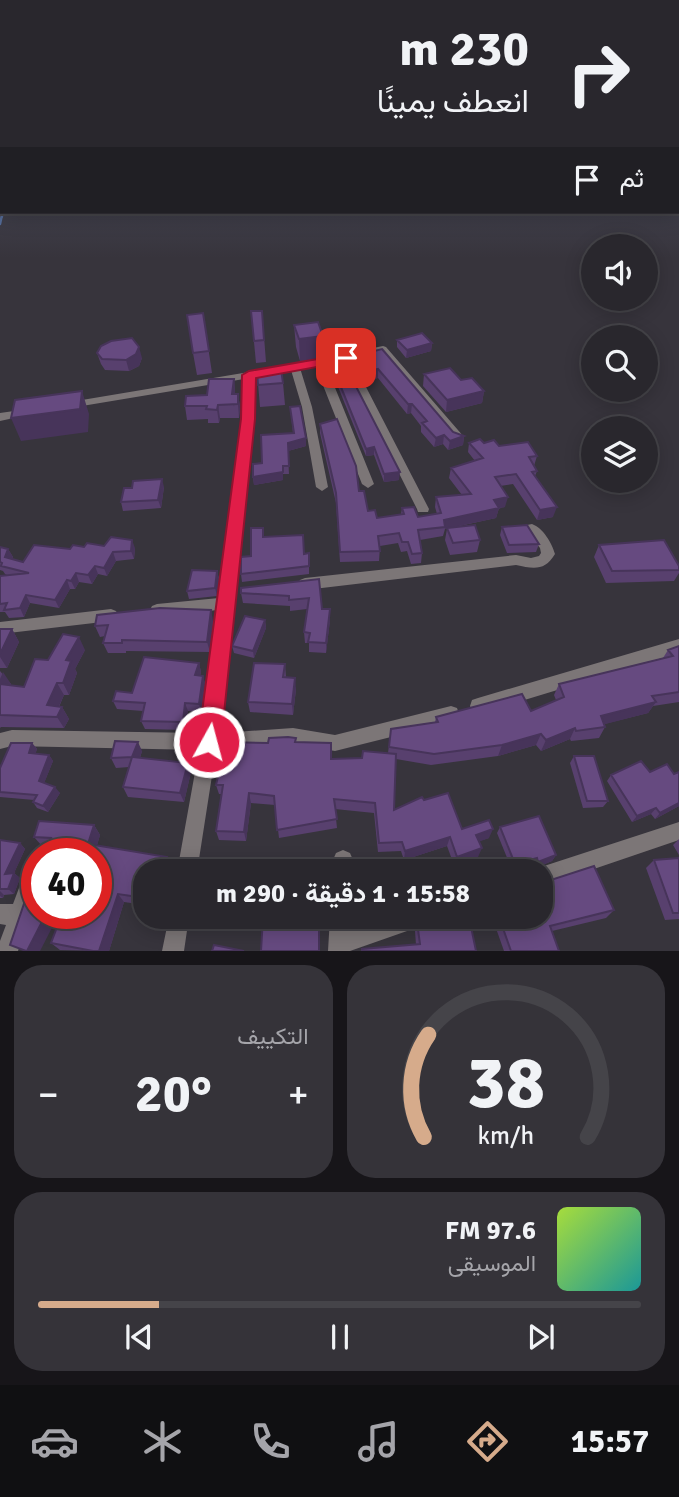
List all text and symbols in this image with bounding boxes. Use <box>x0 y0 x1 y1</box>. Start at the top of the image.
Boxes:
text: 230 m <box>399 19 529 79</box>
icon: right <box>553 28 644 119</box>
text: انعطف يمينًا <box>377 82 529 121</box>
icon: arrive <box>568 161 606 199</box>
text: ثم <box>620 163 644 195</box>
map controls <box>581 234 658 493</box>
button: sound <box>581 234 658 311</box>
button: search <box>581 325 658 402</box>
pin <box>316 328 376 388</box>
icon: arrive <box>327 339 365 377</box>
button: layers <box>581 416 658 493</box>
position arrow <box>172 705 246 779</box>
speed limit sign: 40 <box>21 838 112 929</box>
text: 15:58 · 1 دقيقة · 290 m <box>216 878 470 910</box>
text: التكييف <box>237 1022 309 1051</box>
text: 38 <box>466 1040 545 1129</box>
text: 20° <box>135 1062 212 1126</box>
text: − <box>38 1071 59 1118</box>
text: + <box>288 1071 309 1118</box>
text: km/h <box>477 1120 534 1151</box>
text: 97.6 FM <box>445 1215 536 1247</box>
text: الموسيقى <box>448 1249 536 1278</box>
icon: previous <box>120 1318 158 1356</box>
icon: pause <box>321 1318 359 1356</box>
icon: next <box>522 1318 560 1356</box>
icon: car <box>30 1417 79 1466</box>
icon: climate <box>138 1417 187 1466</box>
icon: phone <box>246 1417 295 1466</box>
icon: music <box>354 1417 403 1466</box>
icon: directions <box>463 1417 512 1466</box>
text: 15:57 <box>571 1422 649 1461</box>

